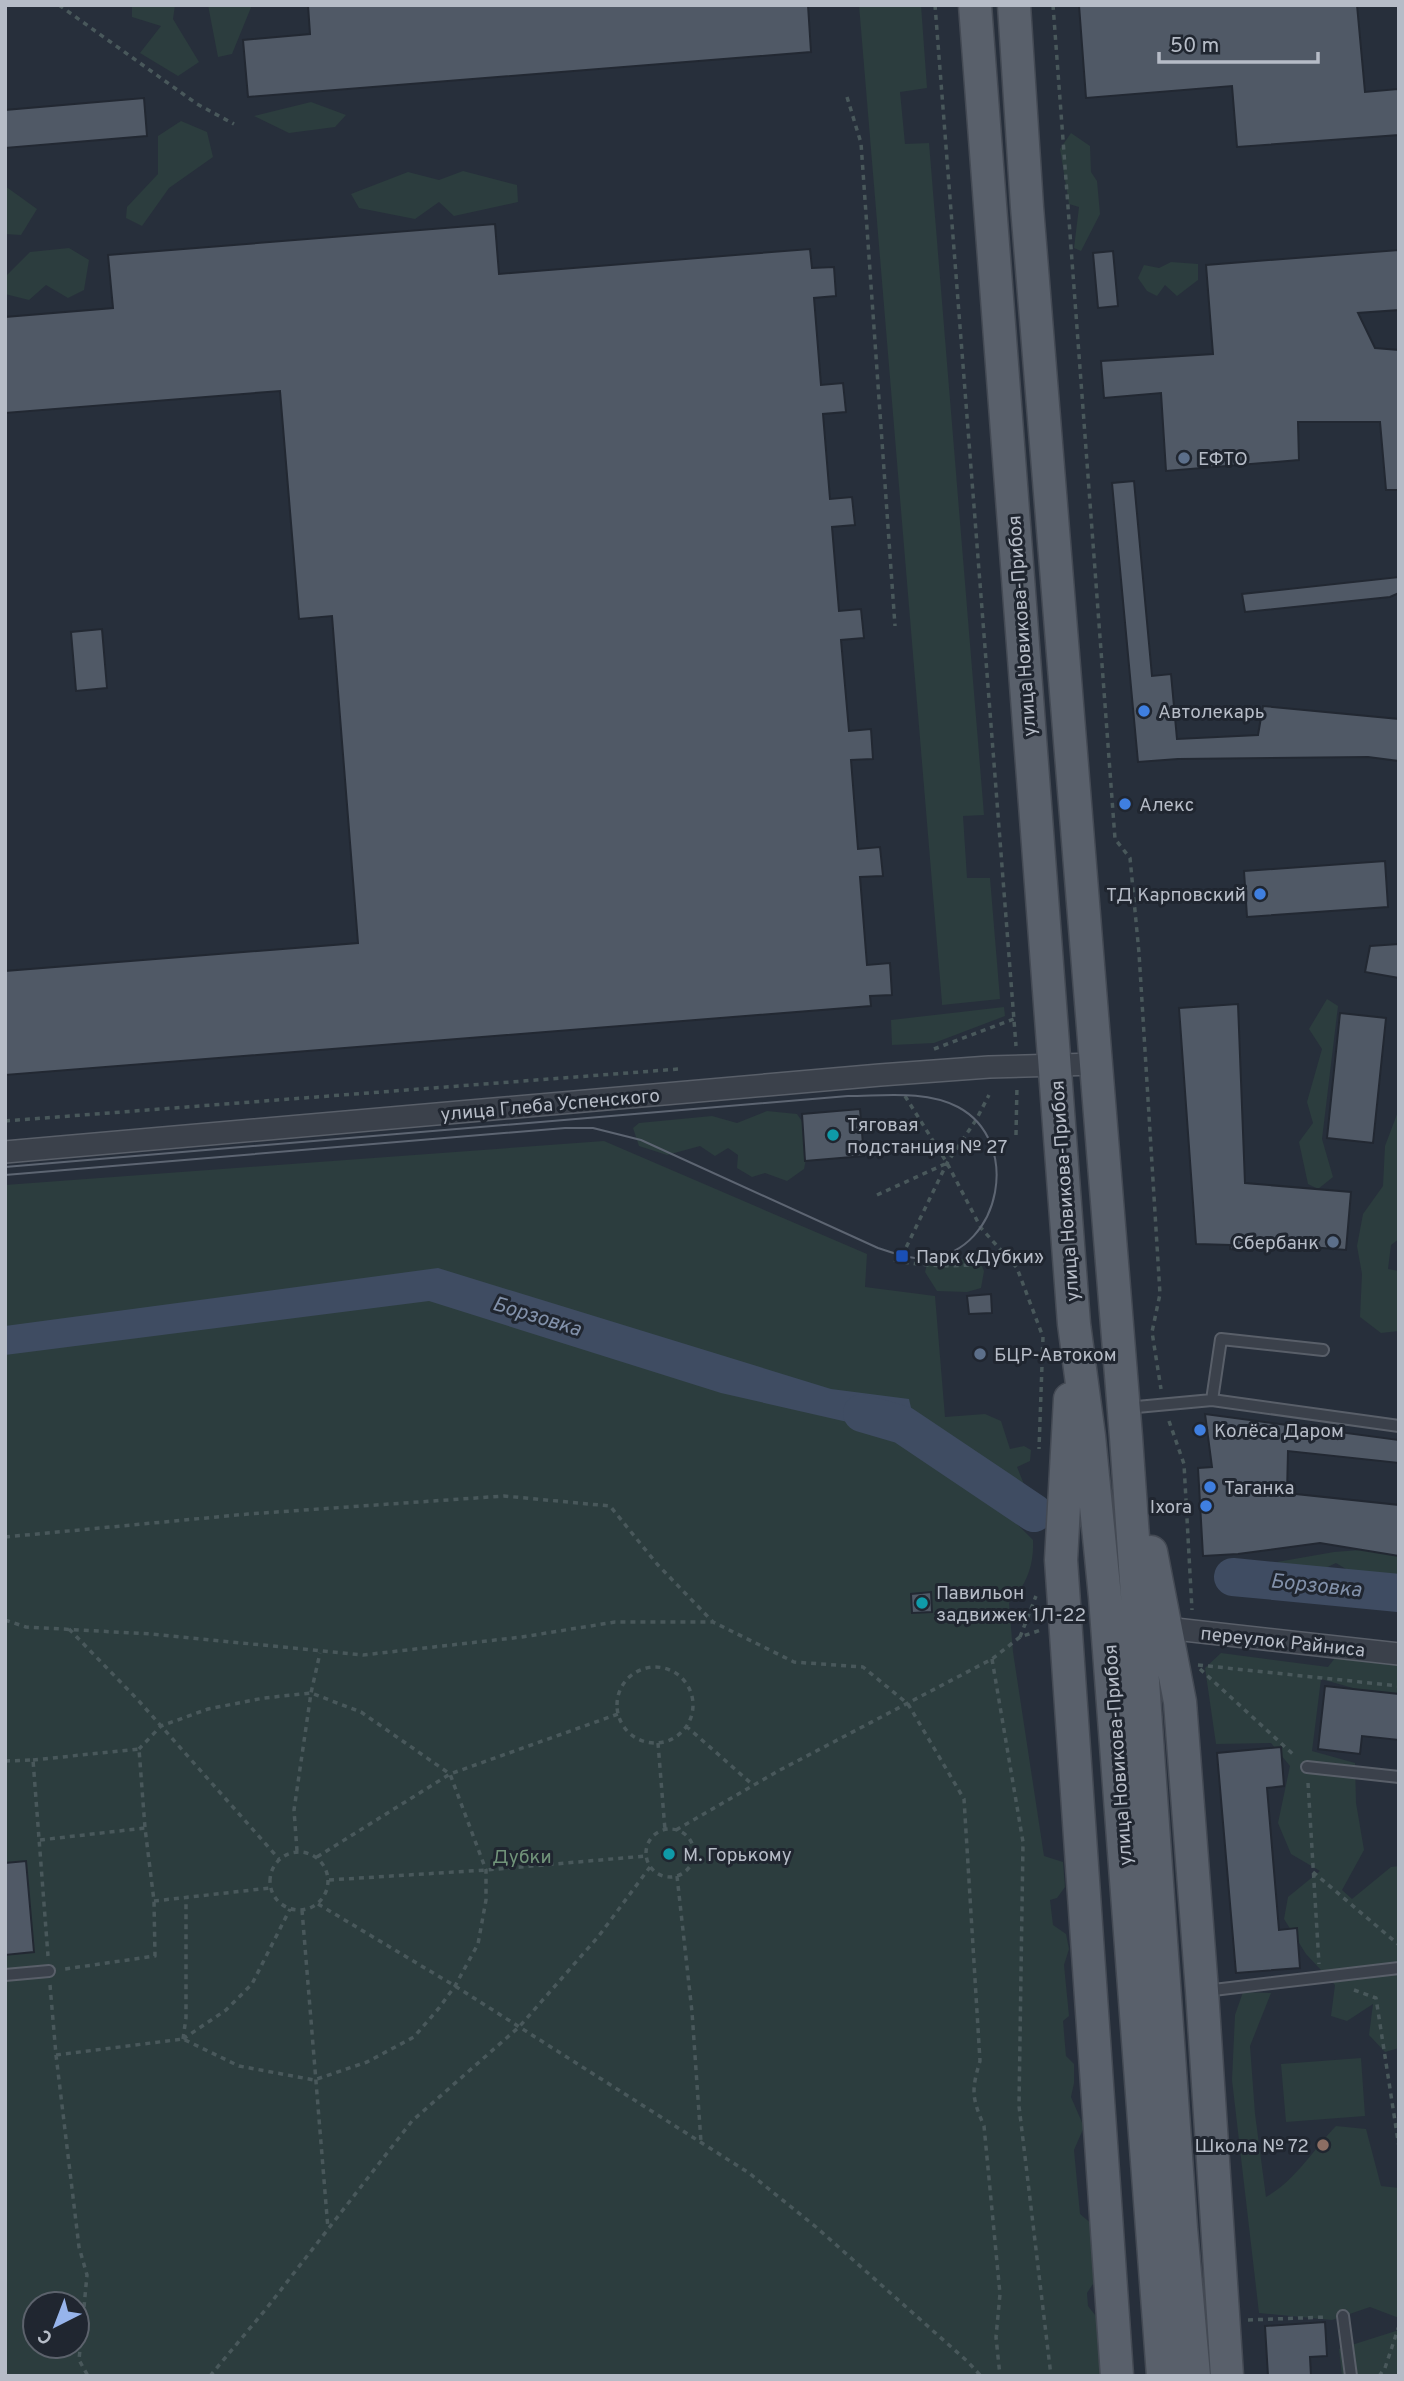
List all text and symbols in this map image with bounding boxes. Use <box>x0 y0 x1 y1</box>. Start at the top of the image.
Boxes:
scale bar <box>1159 21 1318 65</box>
text: 50 m <box>1170 33 1219 60</box>
place label: ЕФТО <box>1198 448 1248 472</box>
marker: ЕФТО <box>1176 450 1192 466</box>
street label: улица Новикова-Прибоя <box>1003 514 1043 737</box>
place label: Автолекарь <box>1158 701 1265 725</box>
marker: Автолекарь <box>1136 703 1152 719</box>
place label: Алекс <box>1139 794 1194 818</box>
marker: Алекс <box>1117 796 1133 812</box>
place label: ТД Карповский <box>1106 884 1246 908</box>
marker: ТД Карповский <box>1252 886 1268 902</box>
street label: улица Новикова-Прибоя <box>1046 1079 1086 1302</box>
street label: улица Глеба Успенского <box>440 1084 661 1128</box>
place label: Тяговая подстанция № 27 <box>847 1114 1007 1160</box>
marker: Тяговая подстанция № 27 <box>825 1127 841 1143</box>
place label: Сбербанк <box>1232 1232 1319 1256</box>
marker: Сбербанк <box>1325 1234 1341 1250</box>
place label: Парк «Дубки» <box>916 1246 1044 1270</box>
marker: Парк «Дубки» <box>894 1248 910 1264</box>
water label: Борзовка <box>489 1291 584 1344</box>
place label: БЦР-Автоком <box>994 1344 1117 1368</box>
marker: БЦР-Автоком <box>972 1346 988 1362</box>
place label: Колёса Даром <box>1214 1420 1344 1444</box>
marker: Колёса Даром <box>1192 1422 1208 1438</box>
place label: Таганка <box>1224 1477 1294 1501</box>
marker: Таганка <box>1202 1479 1218 1495</box>
place label: Ixora <box>1150 1496 1192 1520</box>
marker: Ixora <box>1198 1498 1214 1514</box>
water label: Борзовка <box>1269 1568 1363 1605</box>
place label: Павильон задвижек 1Л-22 <box>936 1582 1086 1628</box>
marker: Павильон задвижек 1Л-22 <box>914 1595 930 1611</box>
street label: переулок Райниса <box>1199 1622 1366 1664</box>
street label: улица Новикова-Прибоя <box>1099 1643 1139 1866</box>
place label: М. Горькому <box>683 1844 792 1868</box>
park label: Дубки <box>492 1846 552 1870</box>
marker: М. Горькому <box>661 1846 677 1862</box>
place label: Школа № 72 <box>1194 2135 1309 2159</box>
marker: Школа № 72 <box>1315 2137 1331 2153</box>
north arrow <box>21 2290 91 2360</box>
text: С <box>33 2323 59 2349</box>

